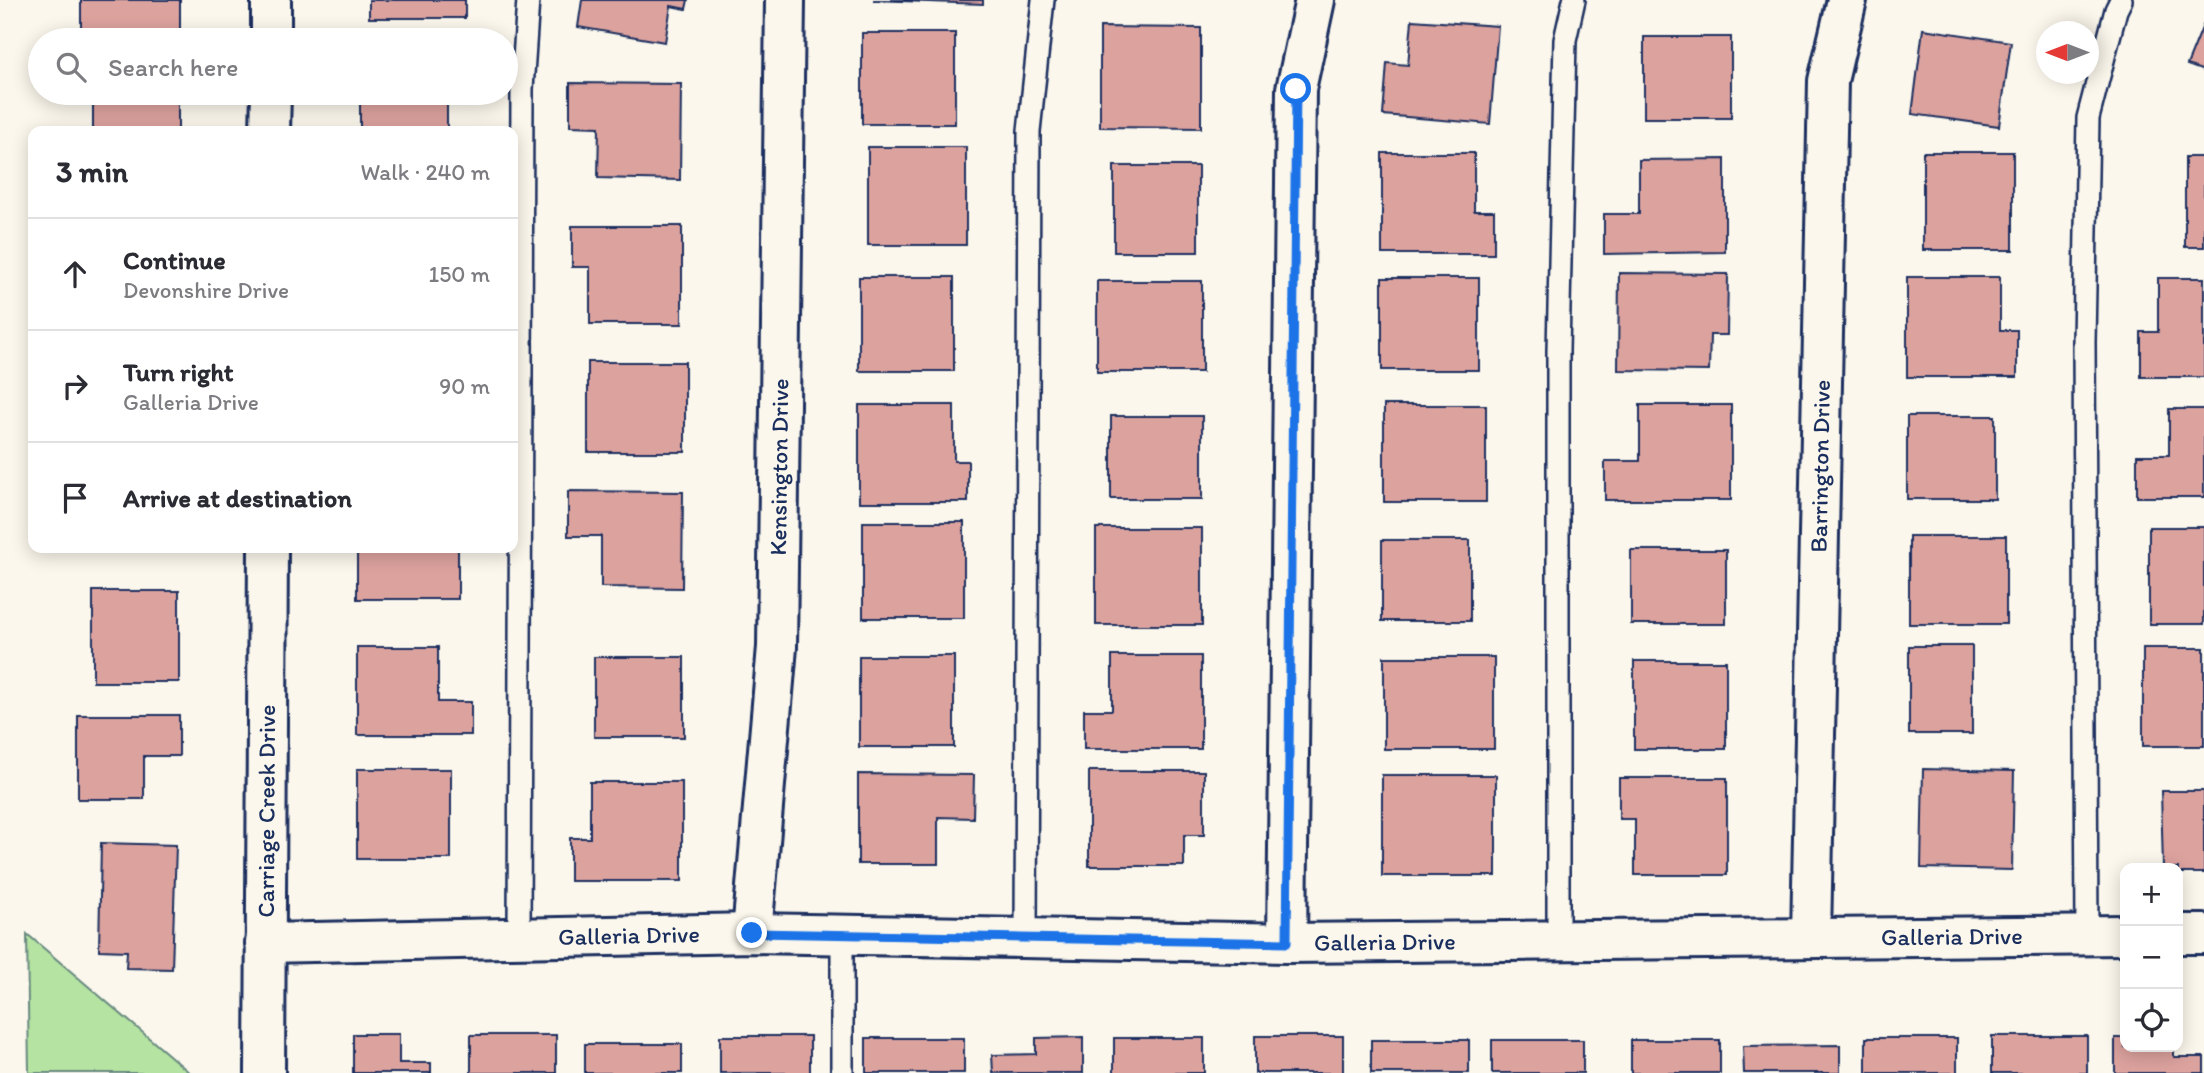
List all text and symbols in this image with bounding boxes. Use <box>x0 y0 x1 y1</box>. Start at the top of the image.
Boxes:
north arrow <box>2036 21 2099 84</box>
search box <box>28 28 518 105</box>
icon: search <box>52 48 90 86</box>
text: Search here <box>108 51 238 83</box>
route start <box>1280 73 1311 104</box>
text: 3 min <box>56 153 128 190</box>
text: Walk · 240 m <box>360 158 490 186</box>
text: Continue <box>123 244 226 276</box>
icon: ahead <box>56 255 94 293</box>
text: 150 m <box>429 260 490 288</box>
text: Devonshire Drive <box>123 276 289 304</box>
text: Turn right <box>123 356 234 388</box>
icon: right <box>56 367 94 405</box>
text: 90 m <box>439 372 490 400</box>
street label: Kensington Drive <box>763 378 794 556</box>
street label: Barrington Drive <box>1804 379 1836 553</box>
text: Galleria Drive <box>123 388 259 416</box>
icon: arrive <box>56 479 94 517</box>
text: Arrive at destination <box>123 482 352 514</box>
street label: Carriage Creek Drive <box>251 704 281 918</box>
map controls <box>2120 863 2183 1052</box>
button: + <box>2120 863 2183 926</box>
route end <box>736 917 767 948</box>
street label: Galleria Drive <box>558 919 700 951</box>
street label: Galleria Drive <box>1881 921 2023 951</box>
street label: Galleria Drive <box>1314 926 1456 957</box>
button: − <box>2120 926 2183 989</box>
button: locate <box>2120 989 2183 1052</box>

